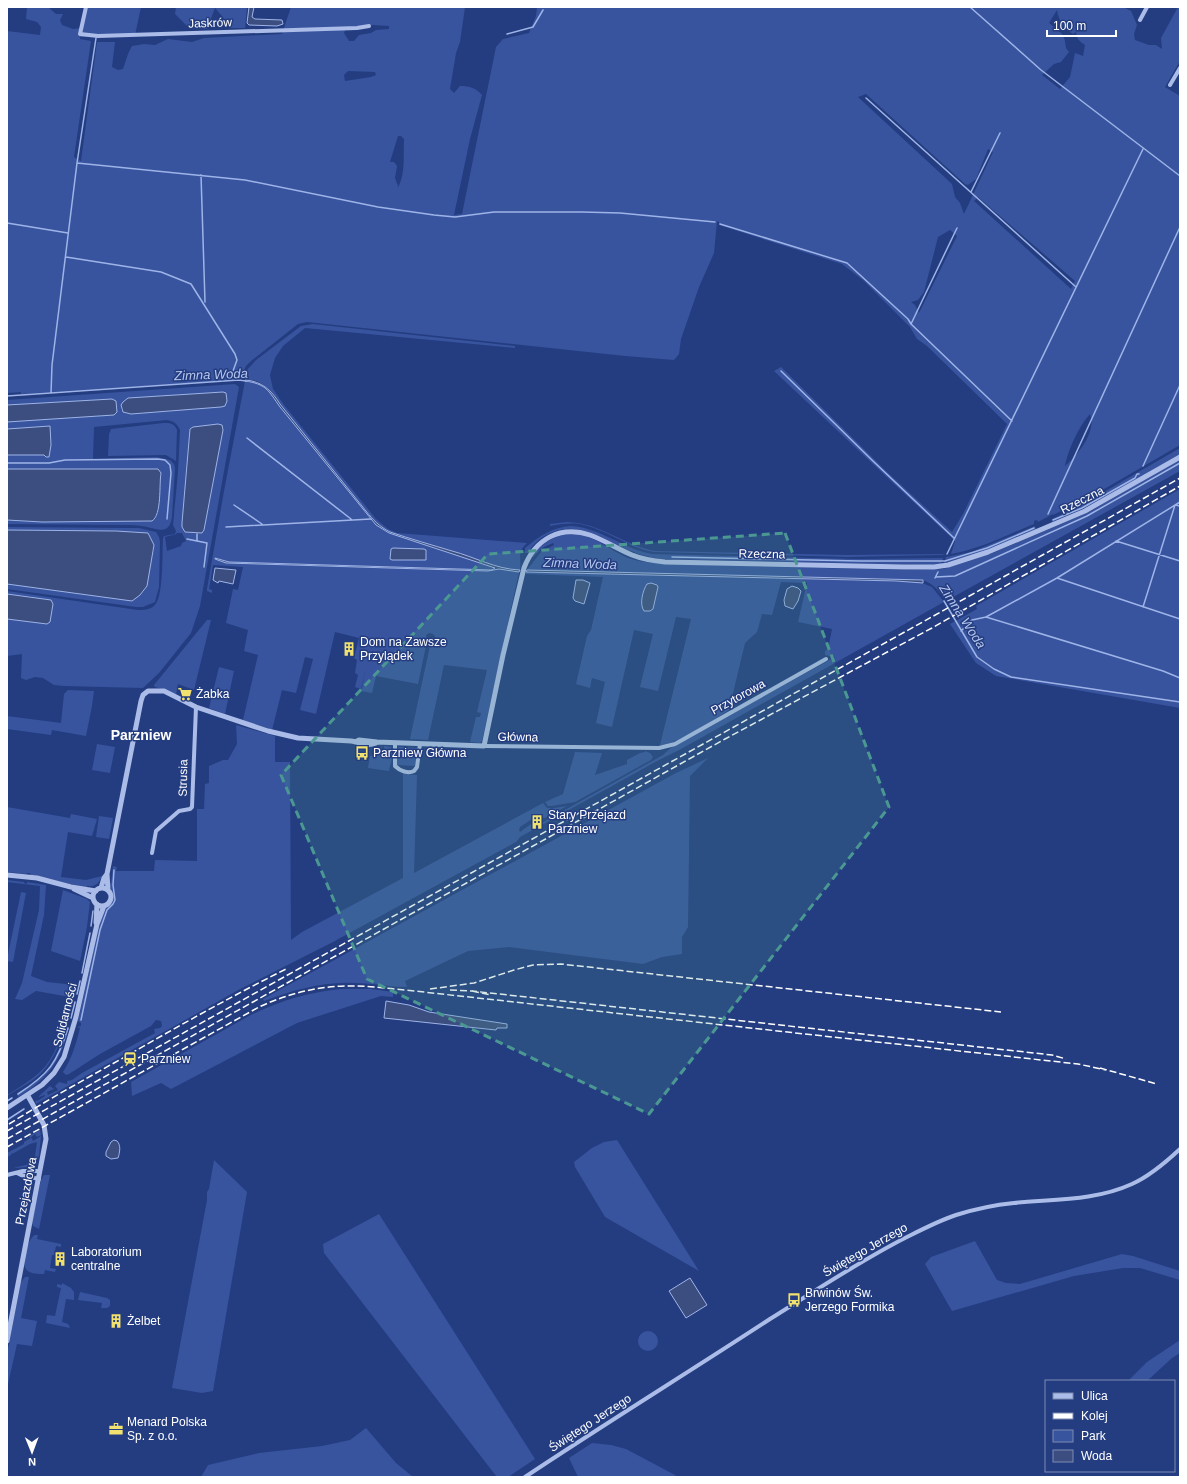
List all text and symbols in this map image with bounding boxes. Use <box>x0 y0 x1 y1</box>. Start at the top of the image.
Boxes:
scale bar <box>1047 12 1116 38</box>
street label: Jaskrów <box>188 15 233 31</box>
text: 100 m <box>1053 19 1086 33</box>
water label: Zimna Woda <box>173 366 248 383</box>
street label: Rzeczna <box>1058 483 1106 517</box>
street label: Rzeczna <box>739 547 786 561</box>
water label: Zimna Woda <box>542 555 617 572</box>
water label: Zimna Woda <box>936 580 989 651</box>
place label: Dom na Zawsze Przylądek <box>360 635 447 663</box>
building icon: Dom na Zawsze Przylądek <box>341 641 357 657</box>
street label: Przytorowa <box>708 676 768 718</box>
supermarket icon: Żabka <box>177 686 193 702</box>
place label: Żabka <box>196 687 230 701</box>
district label: Parzniew <box>111 727 171 743</box>
street label: Główna <box>498 730 539 744</box>
bus stop icon: Parzniew Główna <box>354 745 370 761</box>
place label: Parzniew Główna <box>373 746 467 760</box>
street label: Strusia <box>176 759 190 797</box>
place label: Stary Przejazd Parzniew <box>548 808 626 836</box>
building icon: Stary Przejazd Parzniew <box>529 814 545 830</box>
street label: Solidarności <box>50 982 80 1048</box>
station icon: Parzniew <box>122 1051 138 1067</box>
place label: Parzniew <box>141 1052 191 1066</box>
street label: Przejazdowa <box>13 1156 39 1226</box>
street label: Świętego Jerzego <box>820 1219 910 1280</box>
place label: Laboratorium centralne <box>71 1245 142 1273</box>
building icon: Laboratorium centralne <box>52 1251 68 1267</box>
place label: Brwinów Św. Jerzego Formika <box>805 1285 895 1314</box>
bus stop icon: Brwinów Św. Jerzego Formika <box>786 1292 802 1308</box>
building icon: Żelbet <box>108 1313 124 1329</box>
place label: Żelbet <box>127 1314 161 1328</box>
legend <box>1045 1380 1175 1472</box>
text: Ulica <box>1081 1389 1108 1403</box>
street label: Świętego Jerzego <box>546 1390 634 1455</box>
text: Kolej <box>1081 1409 1108 1423</box>
place label: Menard Polska Sp. z o.o. <box>127 1415 207 1443</box>
office icon: Menard Polska Sp. z o.o. <box>108 1421 124 1437</box>
text: Park <box>1081 1429 1107 1443</box>
north arrow <box>12 1432 52 1472</box>
text: Woda <box>1081 1449 1112 1463</box>
text: N <box>28 1456 36 1468</box>

